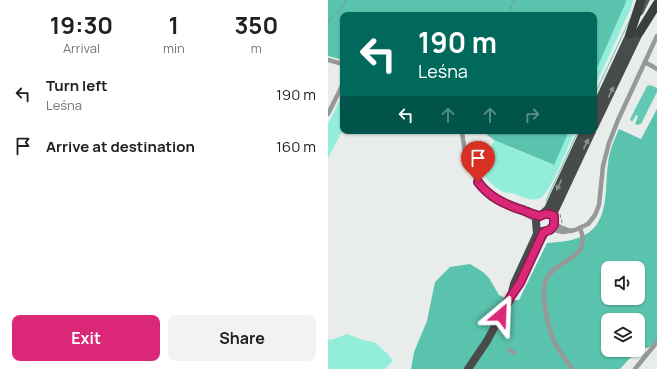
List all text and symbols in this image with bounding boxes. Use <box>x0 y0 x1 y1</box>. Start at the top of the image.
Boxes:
text: 19:30 <box>50 8 113 41</box>
text: 1 <box>169 8 179 41</box>
text: 350 <box>234 8 278 41</box>
text: 190 m <box>418 23 497 61</box>
icon: left <box>352 28 404 80</box>
text: Arrival <box>63 39 100 57</box>
text: min <box>163 39 185 57</box>
text: m <box>251 39 262 57</box>
text: Leśna <box>418 59 468 83</box>
text: Turn left <box>46 75 108 96</box>
icon: left <box>12 83 34 105</box>
text: 190 m <box>276 84 316 105</box>
one-way arrow <box>608 86 614 98</box>
text: Leśna <box>46 96 82 114</box>
icon: left <box>395 104 417 126</box>
icon: ahead <box>437 104 459 126</box>
icon: ahead <box>479 104 501 126</box>
icon: right <box>521 104 543 126</box>
icon: arrive <box>12 135 34 157</box>
text: Arrive at destination <box>46 136 195 157</box>
text: 160 m <box>276 136 316 157</box>
one-way arrow <box>583 139 589 150</box>
pin <box>461 141 495 182</box>
icon: arrive <box>467 147 489 169</box>
one-way arrow <box>556 179 562 191</box>
map controls <box>601 261 645 357</box>
button: sound <box>601 261 645 305</box>
position arrow <box>480 294 522 336</box>
button: layers <box>601 313 645 357</box>
button: Exit <box>12 315 160 361</box>
button: Share <box>168 315 316 361</box>

